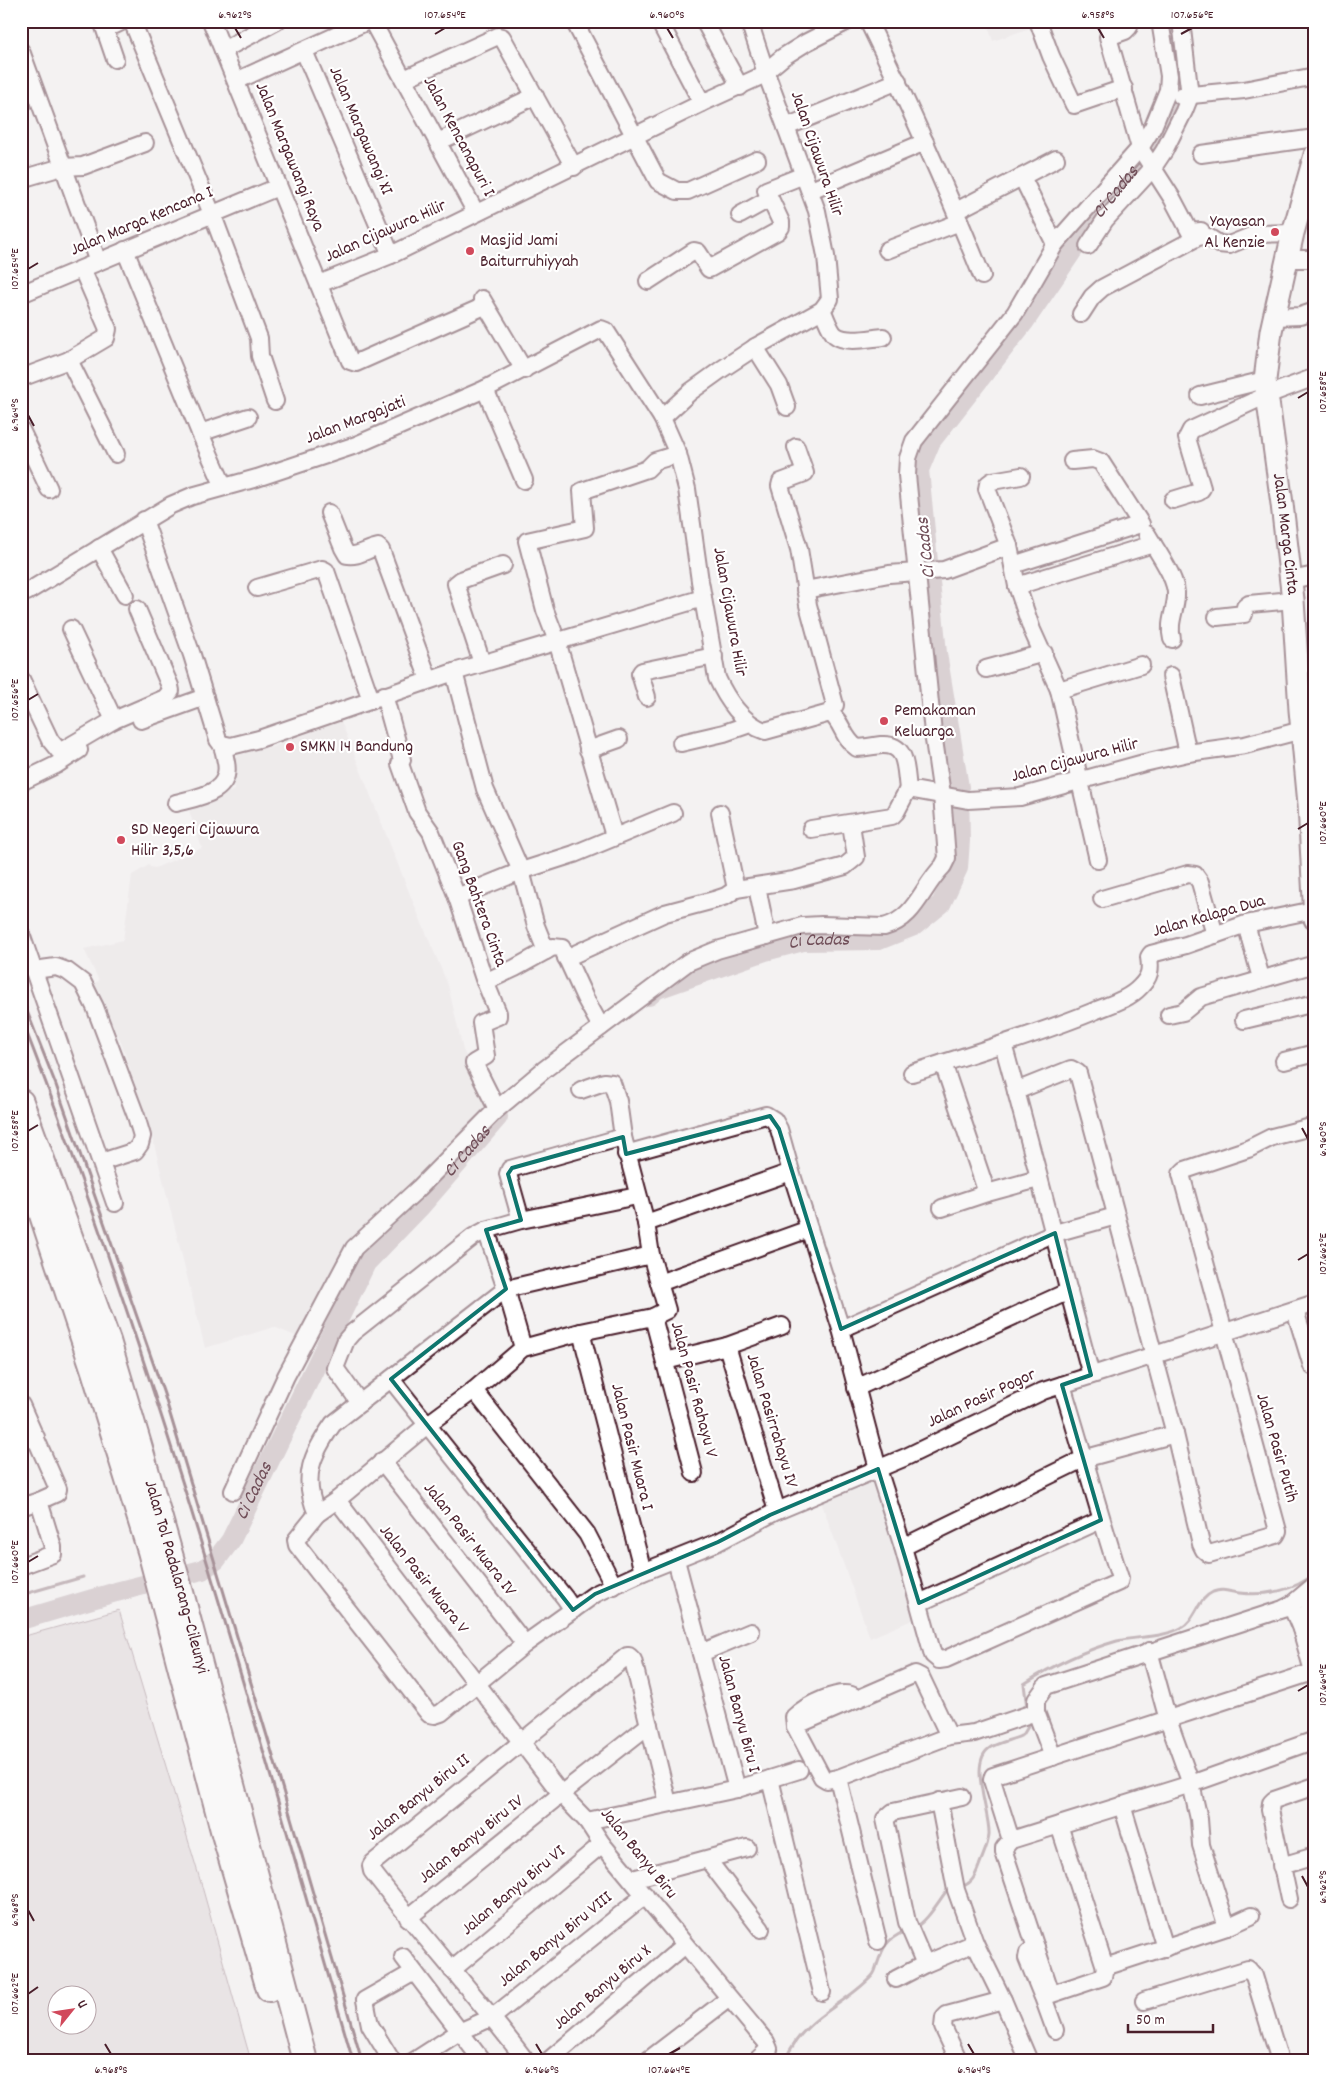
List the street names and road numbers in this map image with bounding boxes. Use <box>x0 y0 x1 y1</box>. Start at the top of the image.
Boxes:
street label: Jalan Margawangi XI <box>322 63 399 200</box>
street label: Jalan Kencanapuri I <box>416 72 500 202</box>
street label: Jalan Margawangi Raya <box>248 79 331 236</box>
street label: Jalan Cijawura Hilir <box>783 88 849 220</box>
street label: Jalan Marga Kencana I <box>67 180 218 263</box>
street label: Jalan Cijawura Hilir <box>321 194 451 270</box>
street label: Jalan Margajati <box>302 390 410 452</box>
street label: Jalan Marga Cinta <box>1265 472 1305 596</box>
street label: Jalan Cijawura Hilir <box>705 545 753 679</box>
street label: Jalan Cijawura Hilir <box>1009 732 1142 790</box>
street label: Gang Bahtera Cinta <box>444 837 513 971</box>
street label: Jalan Kalapa Dua <box>1150 889 1269 945</box>
street label: Jalan Pasir Rahayu V <box>663 1319 723 1461</box>
street label: Jalan Pasirrahayu IV <box>739 1351 803 1492</box>
street label: Jalan Pasir Pogor <box>924 1363 1041 1435</box>
street label: Jalan Pasir Muara I <box>603 1381 659 1514</box>
street label: Jalan Pasir Putih <box>1248 1390 1304 1506</box>
street label: Jalan Tol Padalarang–Cileunyi <box>137 1477 215 1677</box>
street label: Jalan Pasir Muara IV <box>416 1478 522 1603</box>
street label: Jalan Pasir Muara V <box>372 1520 474 1640</box>
street label: Jalan Banyu Biru I <box>710 1653 766 1776</box>
street label: Jalan Banyu Biru II <box>362 1748 476 1847</box>
street label: Jalan Banyu Biru IV <box>414 1789 530 1890</box>
street label: Jalan Banyu Biru <box>593 1803 683 1905</box>
street label: Jalan Banyu Biru VI <box>456 1840 572 1942</box>
street label: Jalan Banyu Biru VIII <box>494 1886 619 1994</box>
street label: Jalan Banyu Biru X <box>548 1939 658 2037</box>

